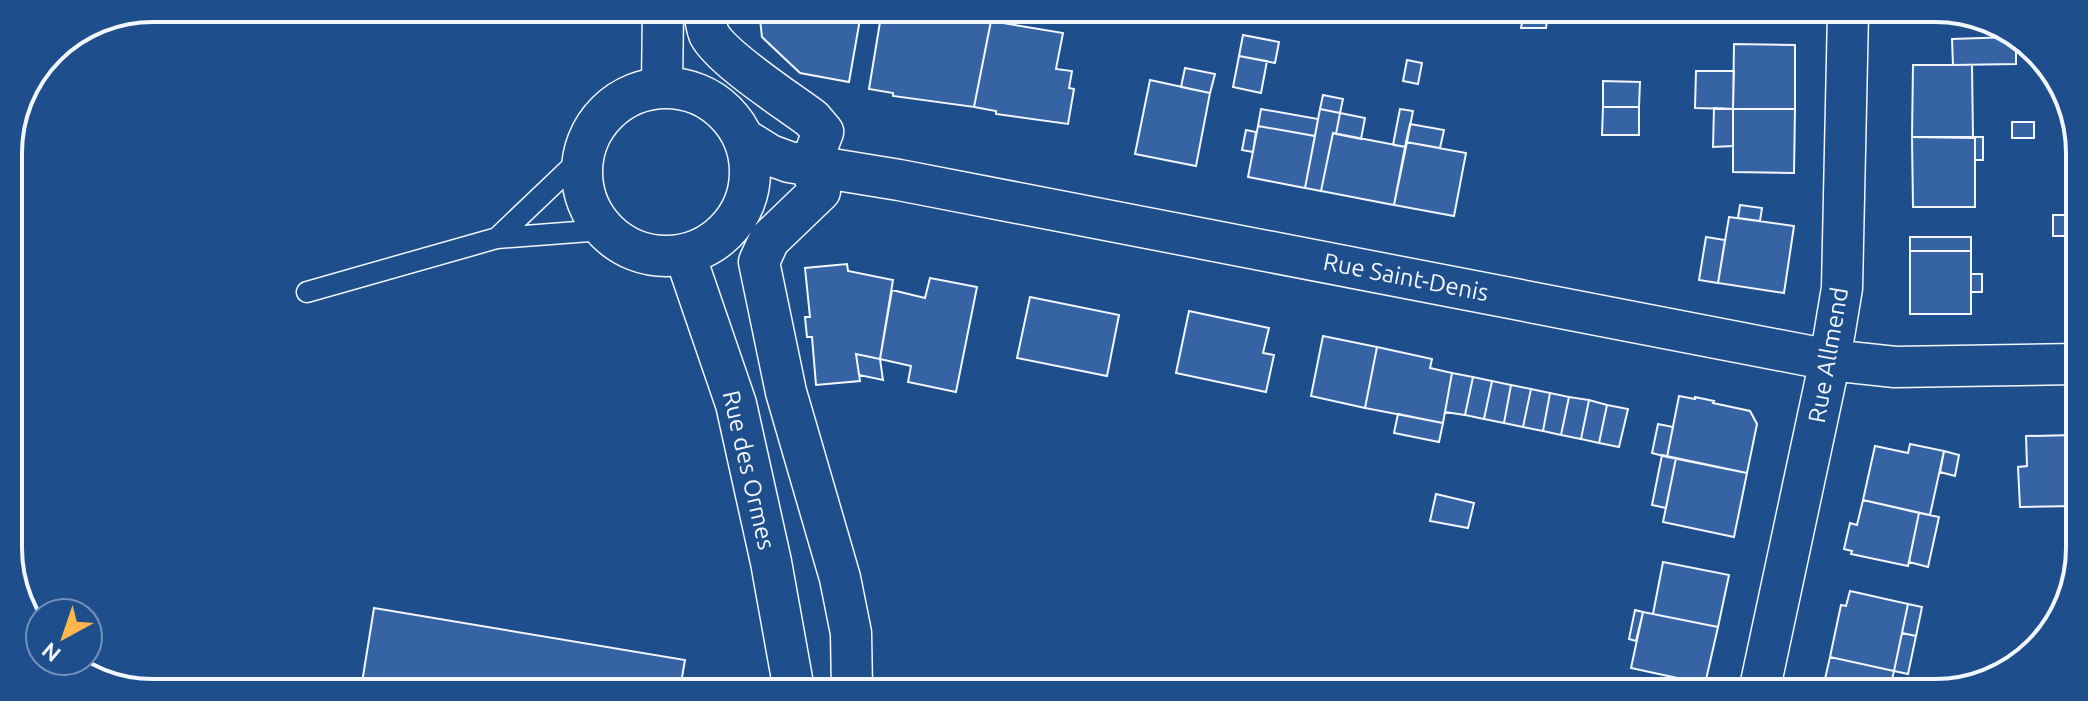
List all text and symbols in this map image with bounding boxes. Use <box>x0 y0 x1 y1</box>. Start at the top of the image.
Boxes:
street label: Rue Saint-Denis <box>1321 248 1491 306</box>
street label: Rue Allmend <box>1803 285 1853 425</box>
street label: Rue des Ormes <box>718 388 780 552</box>
north arrow <box>24 597 104 677</box>
text: N <box>36 638 65 668</box>

